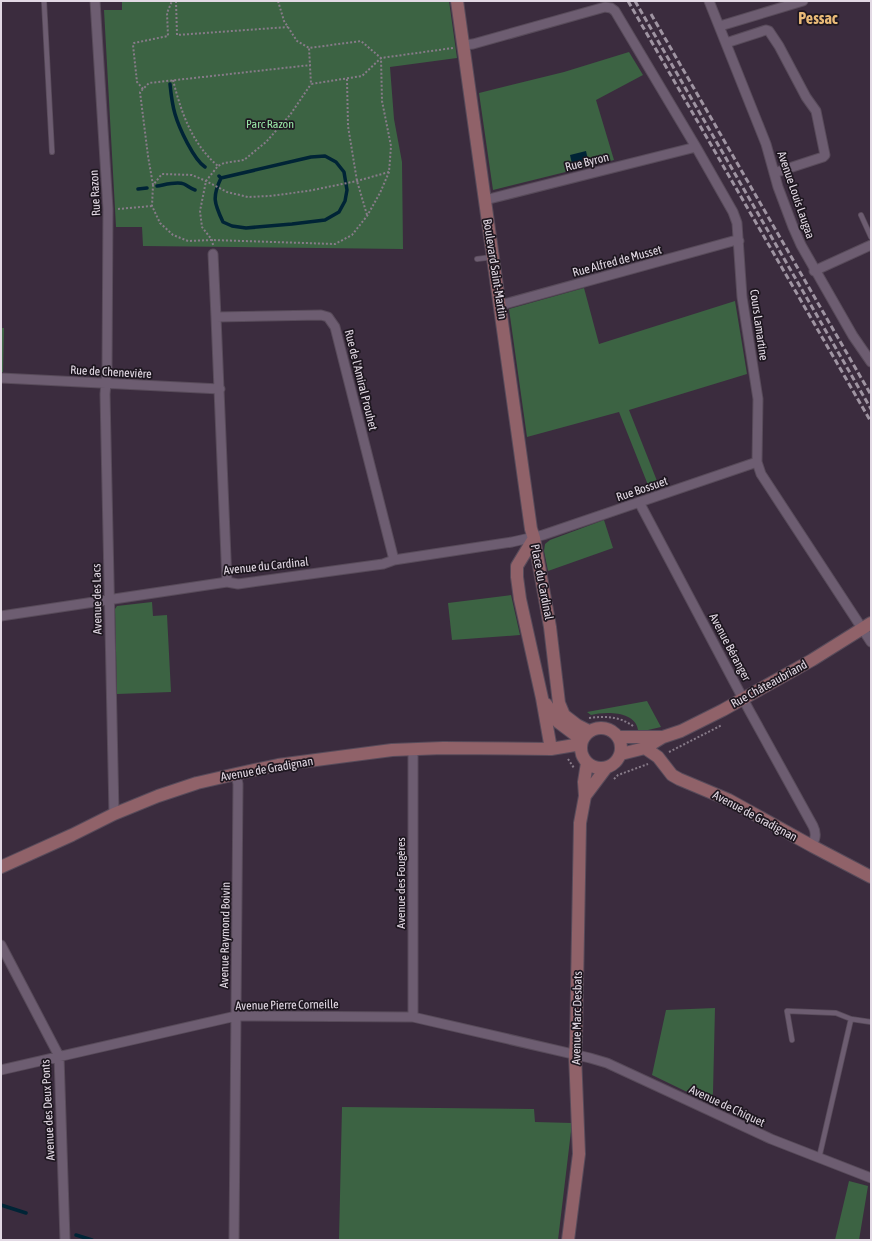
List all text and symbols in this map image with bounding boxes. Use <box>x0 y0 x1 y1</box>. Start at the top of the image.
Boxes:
district label: Pessac <box>798 9 838 27</box>
park label: Parc Razon <box>246 117 294 131</box>
street label: Avenue Louis Laugaa <box>774 149 818 241</box>
street label: Rue Byron <box>564 150 610 174</box>
street label: Rue Razon <box>87 170 103 216</box>
street label: Boulevard Saint-Martin <box>480 218 510 320</box>
street label: Rue Alfred de Musset <box>571 242 664 280</box>
street label: Cours Lamartine <box>747 289 771 361</box>
street label: Rue de l'Amiral Prouhet <box>342 328 380 432</box>
street label: Rue de Chenevière <box>70 363 152 381</box>
street label: Rue Bossuet <box>614 474 670 504</box>
street label: Place du Cardinal <box>528 543 556 622</box>
street label: Avenue du Cardinal <box>223 554 310 577</box>
street label: Avenue des Lacs <box>89 563 105 635</box>
street label: Avenue Béranger <box>706 611 754 684</box>
street label: Rue Châteaubriand <box>728 657 810 711</box>
street label: Avenue de Gradignan <box>220 754 314 784</box>
street label: Avenue de Gradignan <box>710 788 800 844</box>
street label: Avenue des Fougères <box>394 837 408 929</box>
street label: Avenue Raymond Boivin <box>217 882 233 988</box>
street label: Avenue Marc Desbats <box>569 971 585 1065</box>
street label: Avenue Pierre Corneille <box>235 997 339 1013</box>
street label: Avenue des Deux Ponts <box>38 1059 58 1161</box>
street label: Avenue de Chiquet <box>687 1082 768 1130</box>

